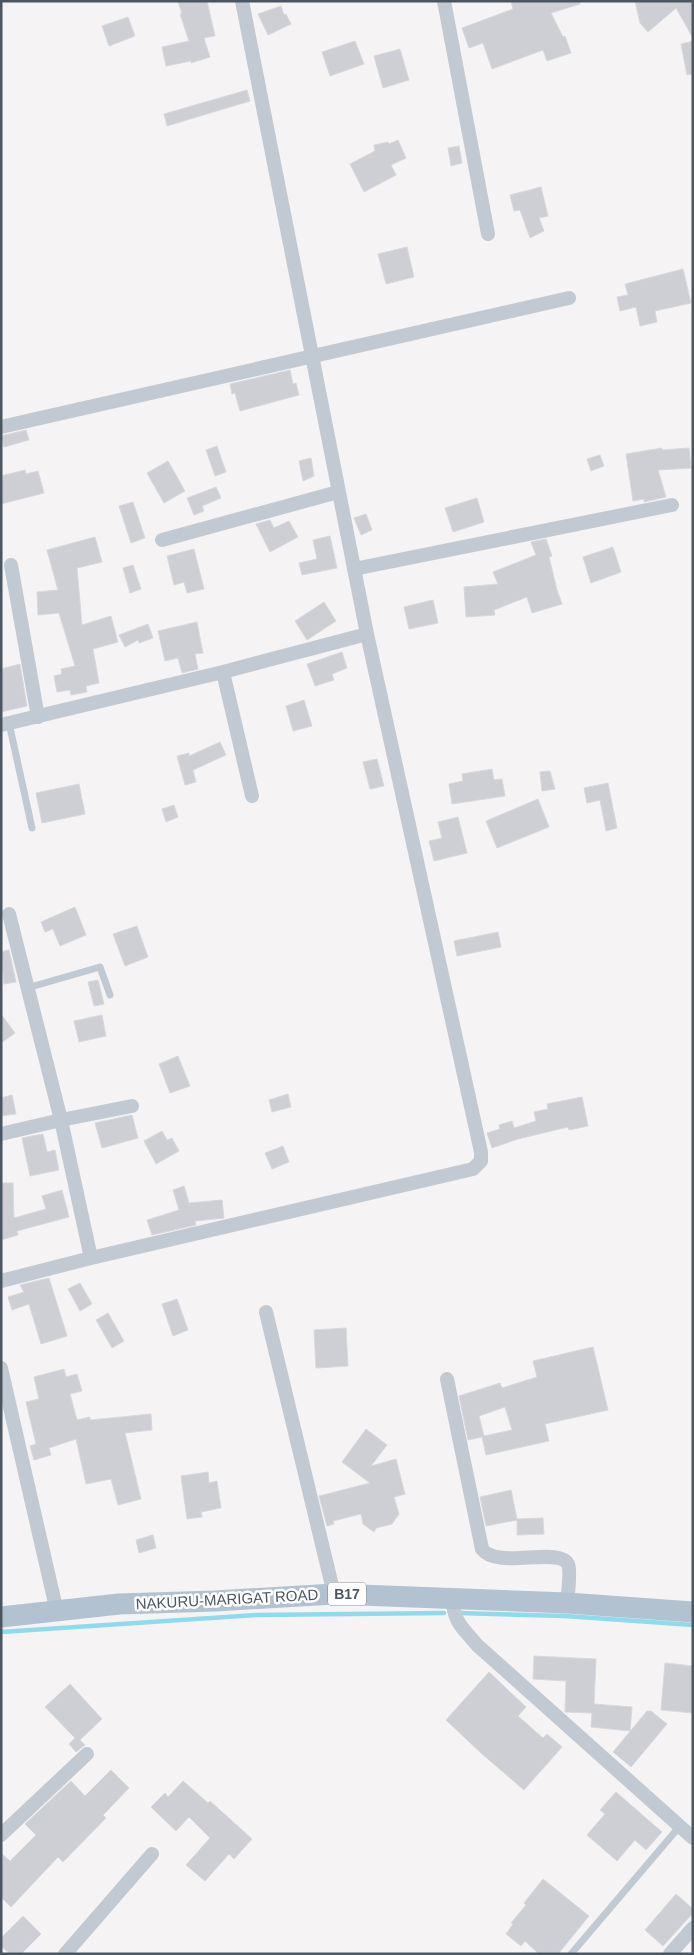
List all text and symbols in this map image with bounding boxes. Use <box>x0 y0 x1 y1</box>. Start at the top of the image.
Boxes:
road number: B17 <box>328 1582 366 1606</box>
street label: NAKURU-MARIGAT ROAD <box>135 1586 319 1612</box>

